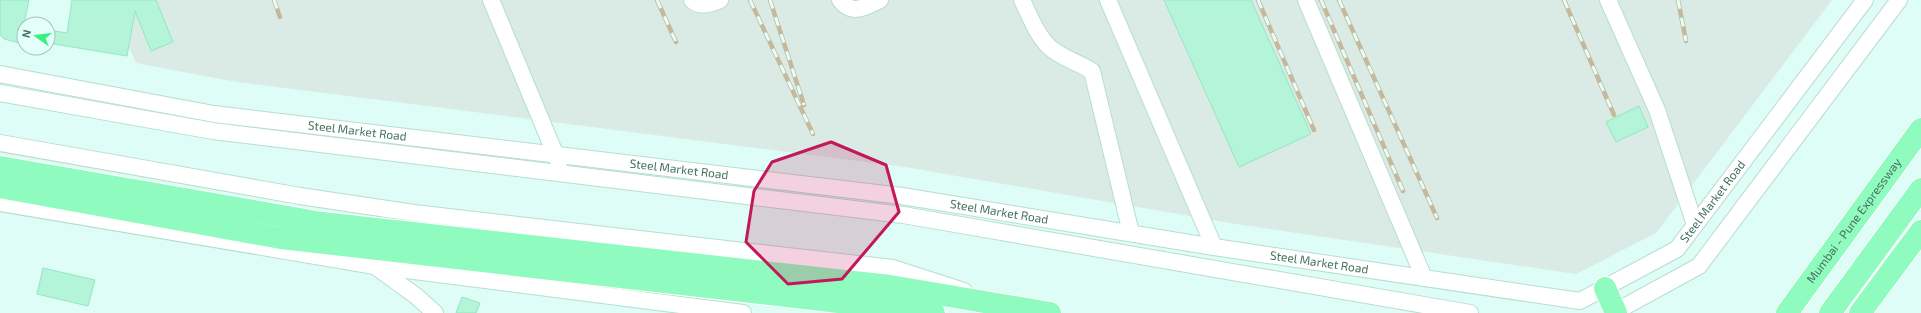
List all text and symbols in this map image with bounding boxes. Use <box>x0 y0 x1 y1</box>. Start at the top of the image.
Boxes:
north arrow <box>16 16 56 56</box>
text: N <box>19 28 33 39</box>
street label: Steel Market Road <box>307 117 408 143</box>
street label: Mumbai - Pune Expressway <box>1803 154 1904 286</box>
street label: Steel Market Road <box>629 156 729 181</box>
street label: Steel Market Road <box>1676 157 1747 245</box>
street label: Steel Market Road <box>949 196 1049 226</box>
street label: Steel Market Road <box>1269 247 1369 276</box>

